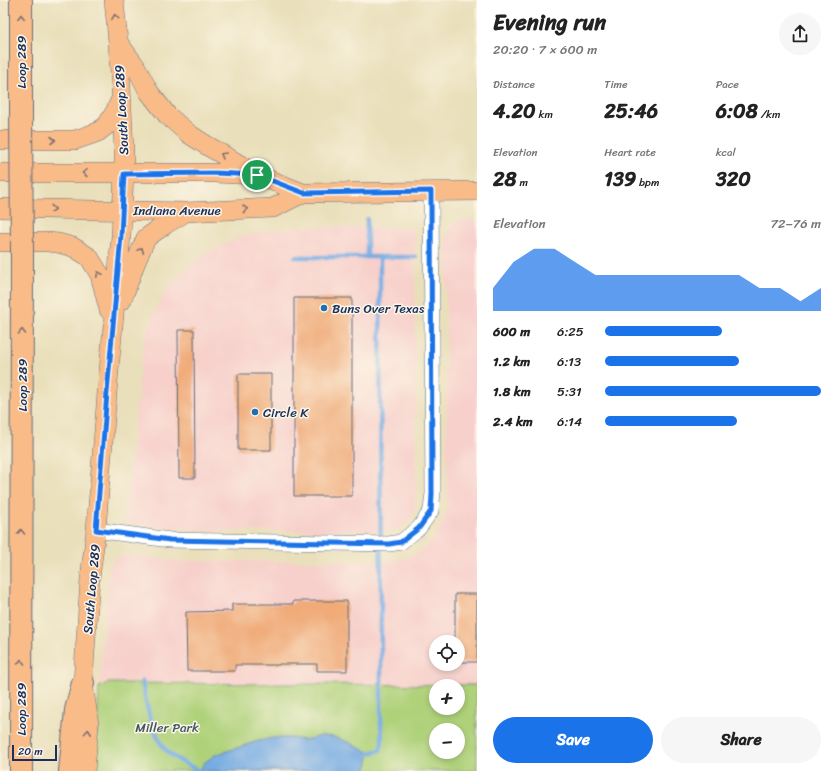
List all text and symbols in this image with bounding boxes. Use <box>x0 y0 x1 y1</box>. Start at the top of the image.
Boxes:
text: Evening run <box>493 3 606 42</box>
button: share <box>779 13 821 55</box>
one-way arrow <box>17 14 25 20</box>
one-way arrow <box>111 14 120 20</box>
street label: Loop 289 <box>10 36 33 88</box>
text: 20:20 · 7 × 600 m <box>493 38 597 61</box>
street label: South Loop 289 <box>108 64 135 156</box>
text: Distance <box>493 75 535 94</box>
text: Time <box>604 75 628 94</box>
text: Pace <box>716 75 739 94</box>
text: 4.20 <box>493 94 536 129</box>
text: 25:46 <box>604 94 658 129</box>
text: 6:08 <box>716 94 758 129</box>
text: km <box>536 105 553 124</box>
text: /km <box>758 105 780 124</box>
one-way arrow <box>50 136 56 144</box>
text: Elevation <box>493 143 538 162</box>
text: Heart rate <box>604 143 656 162</box>
text: kcal <box>716 143 736 162</box>
one-way arrow <box>220 152 227 160</box>
pin <box>240 158 274 192</box>
text: 28 <box>493 162 517 197</box>
text: 139 <box>604 162 636 197</box>
text: 320 <box>716 162 751 197</box>
icon: arrive <box>246 164 268 186</box>
one-way arrow <box>82 169 88 177</box>
text: m <box>517 173 528 192</box>
text: bpm <box>636 173 659 192</box>
street label: Indiana Avenue <box>132 199 221 222</box>
one-way arrow <box>50 205 56 213</box>
one-way arrow <box>242 205 248 213</box>
text: Elevation <box>493 212 546 235</box>
text: 72–76 m <box>771 212 821 235</box>
one-way arrow <box>136 246 144 254</box>
one-way arrow <box>96 271 104 279</box>
place label: Buns Over Texas <box>332 297 425 320</box>
marker: Buns Over Texas <box>319 303 329 313</box>
text: 600 m <box>493 320 530 343</box>
text: 6:25 <box>557 320 584 343</box>
one-way arrow <box>18 329 26 335</box>
text: 1.2 km <box>493 350 530 373</box>
text: 6:13 <box>557 350 581 373</box>
street label: Loop 289 <box>11 359 34 411</box>
text: 1.8 km <box>493 380 531 403</box>
text: 5:31 <box>557 380 582 403</box>
place label: Circle K <box>263 401 309 424</box>
marker: Circle K <box>250 407 260 417</box>
text: 2.4 km <box>493 410 533 433</box>
text: 6:14 <box>557 410 582 433</box>
one-way arrow <box>17 529 25 535</box>
street label: South Loop 289 <box>76 543 107 635</box>
map controls <box>429 635 465 759</box>
button: locate <box>429 635 465 671</box>
one-way arrow <box>17 659 25 665</box>
button: + <box>429 679 465 715</box>
street label: Loop 289 <box>10 683 33 735</box>
park label: Miller Park <box>135 716 199 739</box>
button: Save <box>493 717 653 763</box>
button: Share <box>661 717 821 763</box>
button: − <box>429 723 465 759</box>
one-way arrow <box>84 729 93 735</box>
text: 20 m <box>18 742 43 761</box>
scale bar <box>12 743 57 762</box>

